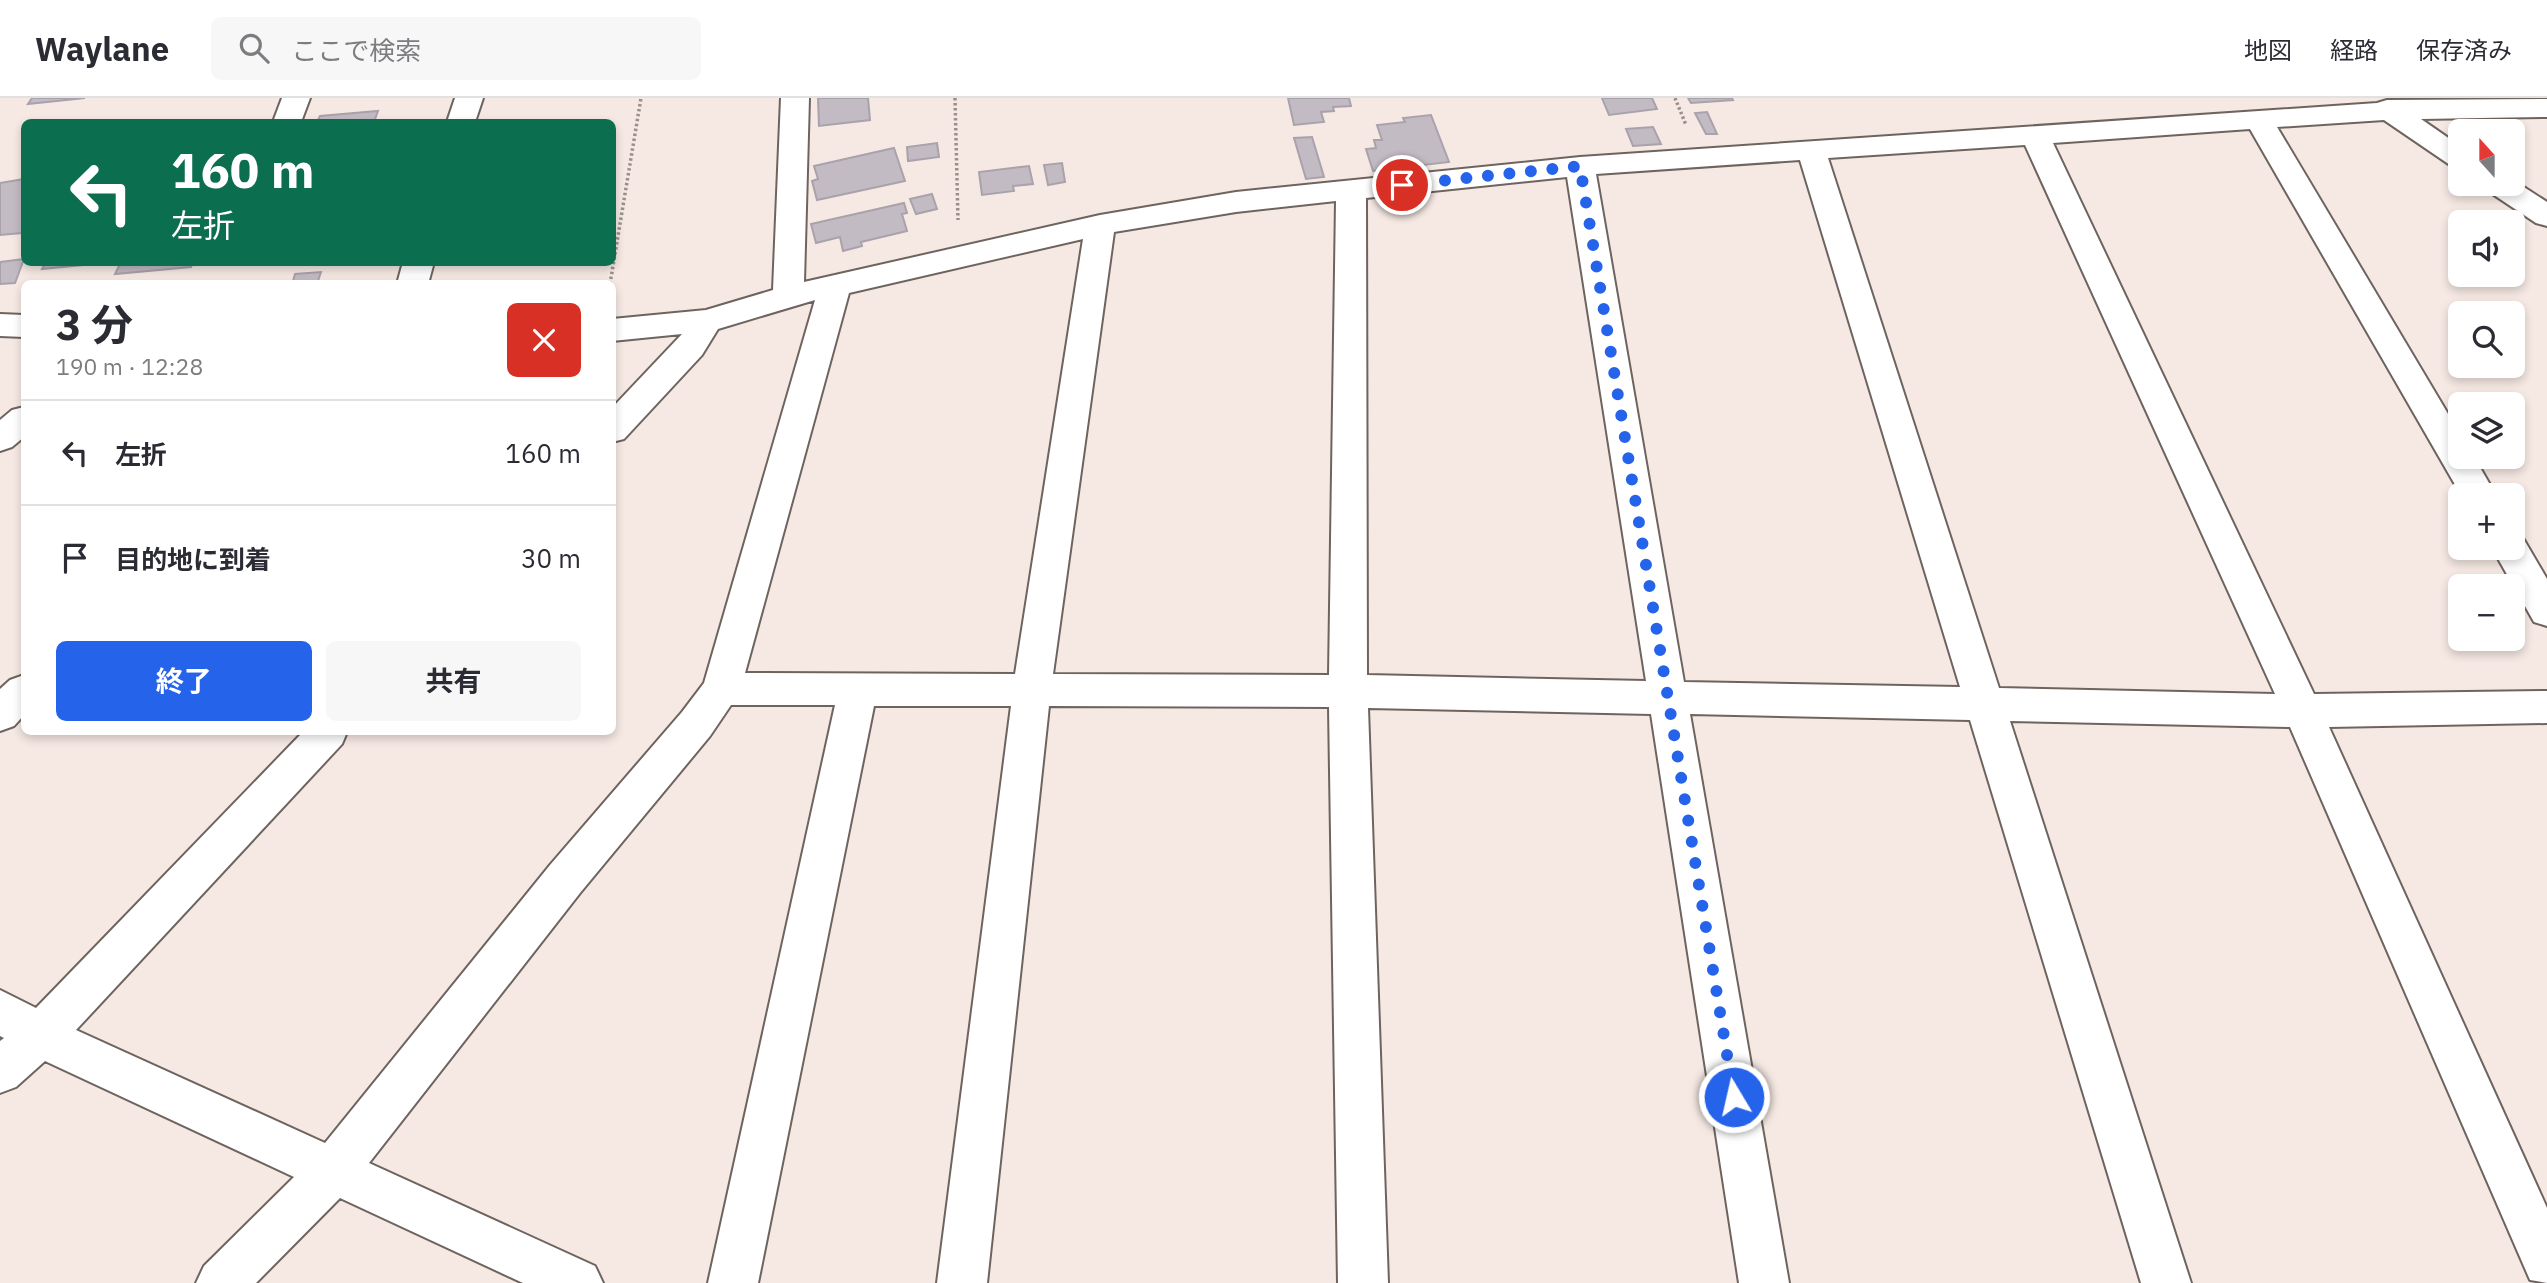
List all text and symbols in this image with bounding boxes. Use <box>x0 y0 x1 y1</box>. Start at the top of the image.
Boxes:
search box <box>211 17 701 80</box>
text: Waylane <box>35 27 169 70</box>
icon: search <box>235 29 273 67</box>
text: ここで検索 <box>291 33 421 67</box>
text: 地図 <box>2244 34 2292 66</box>
text: 経路 <box>2330 34 2378 66</box>
text: 保存済み <box>2416 34 2512 66</box>
north arrow <box>2448 119 2525 196</box>
map controls <box>2448 119 2525 651</box>
text: 160 m <box>171 138 315 201</box>
icon: left <box>56 147 147 238</box>
pin <box>1372 155 1432 215</box>
icon: arrive <box>1383 166 1421 204</box>
text: 左折 <box>171 204 235 246</box>
button: sound <box>2448 210 2525 287</box>
text: 3 分 <box>56 297 133 352</box>
button: search <box>2448 301 2525 378</box>
button: close <box>507 303 581 377</box>
text: 190 m · 12:28 <box>56 351 203 381</box>
button: layers <box>2448 392 2525 469</box>
icon: left <box>56 434 94 472</box>
text: 160 m <box>505 436 581 470</box>
text: 左折 <box>115 437 167 471</box>
button: + <box>2448 483 2525 560</box>
icon: arrive <box>56 539 94 577</box>
text: 30 m <box>521 541 581 575</box>
text: 目的地に到着 <box>115 542 271 576</box>
button: − <box>2448 574 2525 651</box>
button: 終了 <box>56 641 312 721</box>
button: 共有 <box>326 641 581 721</box>
position arrow <box>1697 1060 1771 1134</box>

